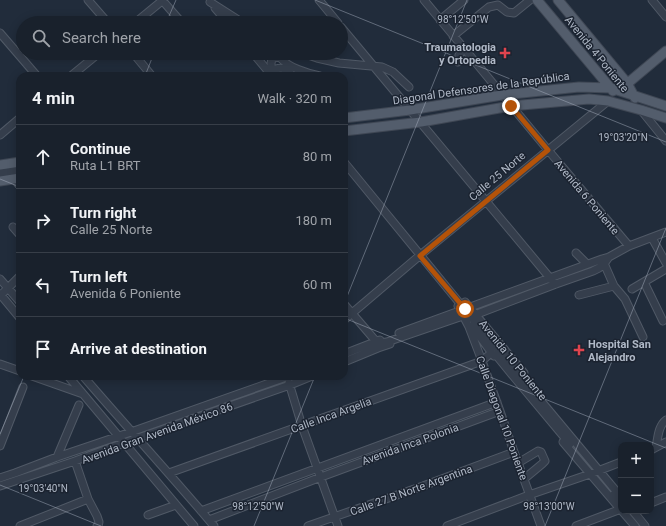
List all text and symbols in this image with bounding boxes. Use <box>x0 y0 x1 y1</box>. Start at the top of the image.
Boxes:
text: 98°12'50"W <box>437 14 489 25</box>
street label: Avenida 4 Poniente <box>562 14 631 95</box>
search box <box>16 16 348 60</box>
icon: search <box>30 27 52 49</box>
text: Search here <box>62 29 141 47</box>
place label: Traumatologia y Ortopedia <box>424 41 496 67</box>
marker: Traumatologia y Ortopedia <box>499 47 511 59</box>
street label: Diagonal Defensores de la República <box>392 70 570 107</box>
text: 4 min <box>32 88 75 108</box>
text: Walk · 320 m <box>257 91 332 106</box>
route end <box>502 97 520 115</box>
text: 19°03'20"N <box>598 132 648 143</box>
text: Continue <box>70 140 131 158</box>
icon: ahead <box>32 146 54 168</box>
text: 80 m <box>303 149 332 164</box>
street label: Calle 25 Norte <box>466 149 528 204</box>
street label: Avenida 6 Poniente <box>551 157 622 238</box>
text: Ruta L1 BRT <box>70 158 141 173</box>
text: Turn right <box>70 204 136 222</box>
icon: right <box>32 210 54 232</box>
text: 180 m <box>295 213 332 228</box>
text: Calle 25 Norte <box>70 222 152 237</box>
text: Turn left <box>70 268 127 286</box>
icon: left <box>32 274 54 296</box>
text: 60 m <box>303 277 332 292</box>
text: Avenida 6 Poniente <box>70 286 181 301</box>
route start <box>456 300 474 318</box>
street label: Avenida 10 Poniente <box>476 317 549 403</box>
icon: arrive <box>32 338 54 360</box>
place label: Hospital San Alejandro <box>588 338 651 364</box>
text: Arrive at destination <box>70 340 207 358</box>
marker: Hospital San Alejandro <box>573 344 585 356</box>
street label: Calle Diagonal 10 Poniente <box>473 354 530 482</box>
street label: Calle Inca Argelia <box>289 395 373 436</box>
street label: Avenida Gran Avenida México 86 <box>80 400 234 467</box>
street label: Avenida Inca Polonia <box>360 421 460 468</box>
map controls <box>618 442 654 514</box>
button: + <box>618 442 654 478</box>
street label: Calle 27 B Norte Argentina <box>348 462 474 519</box>
button: − <box>618 478 654 514</box>
text: 19°03'40"N <box>18 483 68 494</box>
text: 98°12'50"W <box>232 501 284 512</box>
text: 98°13'00"W <box>523 501 575 512</box>

